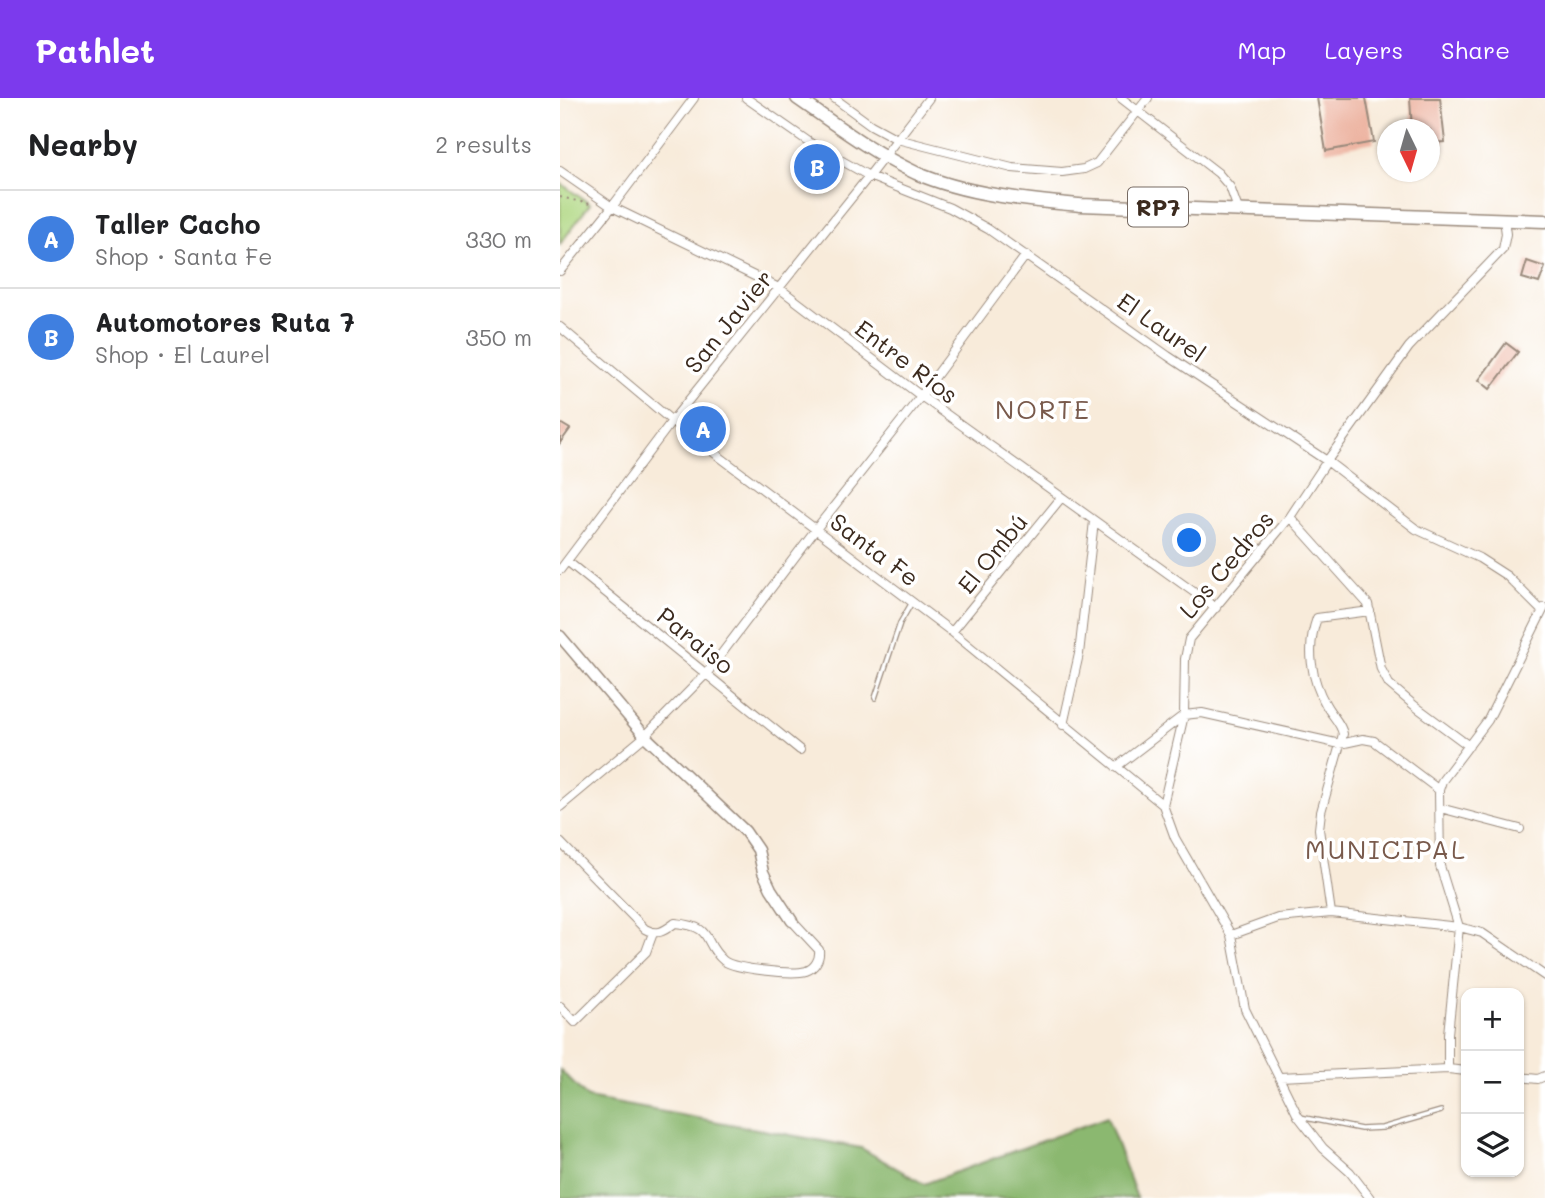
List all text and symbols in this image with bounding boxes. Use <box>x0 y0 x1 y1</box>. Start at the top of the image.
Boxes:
text: Pathlet <box>35 28 155 71</box>
text: Map <box>1238 34 1286 65</box>
text: Layers <box>1324 34 1403 65</box>
text: Share <box>1441 34 1510 65</box>
north arrow <box>1377 119 1440 182</box>
text: Nearby <box>28 124 138 164</box>
text: 2 results <box>435 129 532 159</box>
pin: B <box>794 141 840 193</box>
road number: RP7 <box>1128 188 1188 226</box>
text: Taller Cacho <box>95 207 260 241</box>
text: A <box>43 224 59 254</box>
text: 330 m <box>465 224 532 254</box>
text: Shop · Santa Fe <box>95 241 272 271</box>
street label: San Javier <box>677 263 779 379</box>
street label: El Laurel <box>1112 285 1212 369</box>
text: Automotores Ruta 7 <box>95 305 355 339</box>
street label: Entre Ríos <box>849 312 965 410</box>
text: B <box>43 322 59 352</box>
text: 350 m <box>465 322 532 352</box>
text: Shop · El Laurel <box>95 339 270 369</box>
district label: NORTE <box>995 392 1091 426</box>
pin: A <box>680 403 726 455</box>
street label: Los Cedros <box>1172 504 1280 624</box>
street label: Santa Fe <box>824 506 926 592</box>
street label: El Ombú <box>950 507 1034 599</box>
your location <box>1172 523 1206 557</box>
street label: Paraiso <box>651 600 741 680</box>
district label: MUNICIPAL <box>1305 832 1467 866</box>
map controls <box>1461 988 1524 1177</box>
button: + <box>1461 988 1524 1051</box>
button: − <box>1461 1051 1524 1114</box>
button: layers <box>1461 1114 1524 1177</box>

